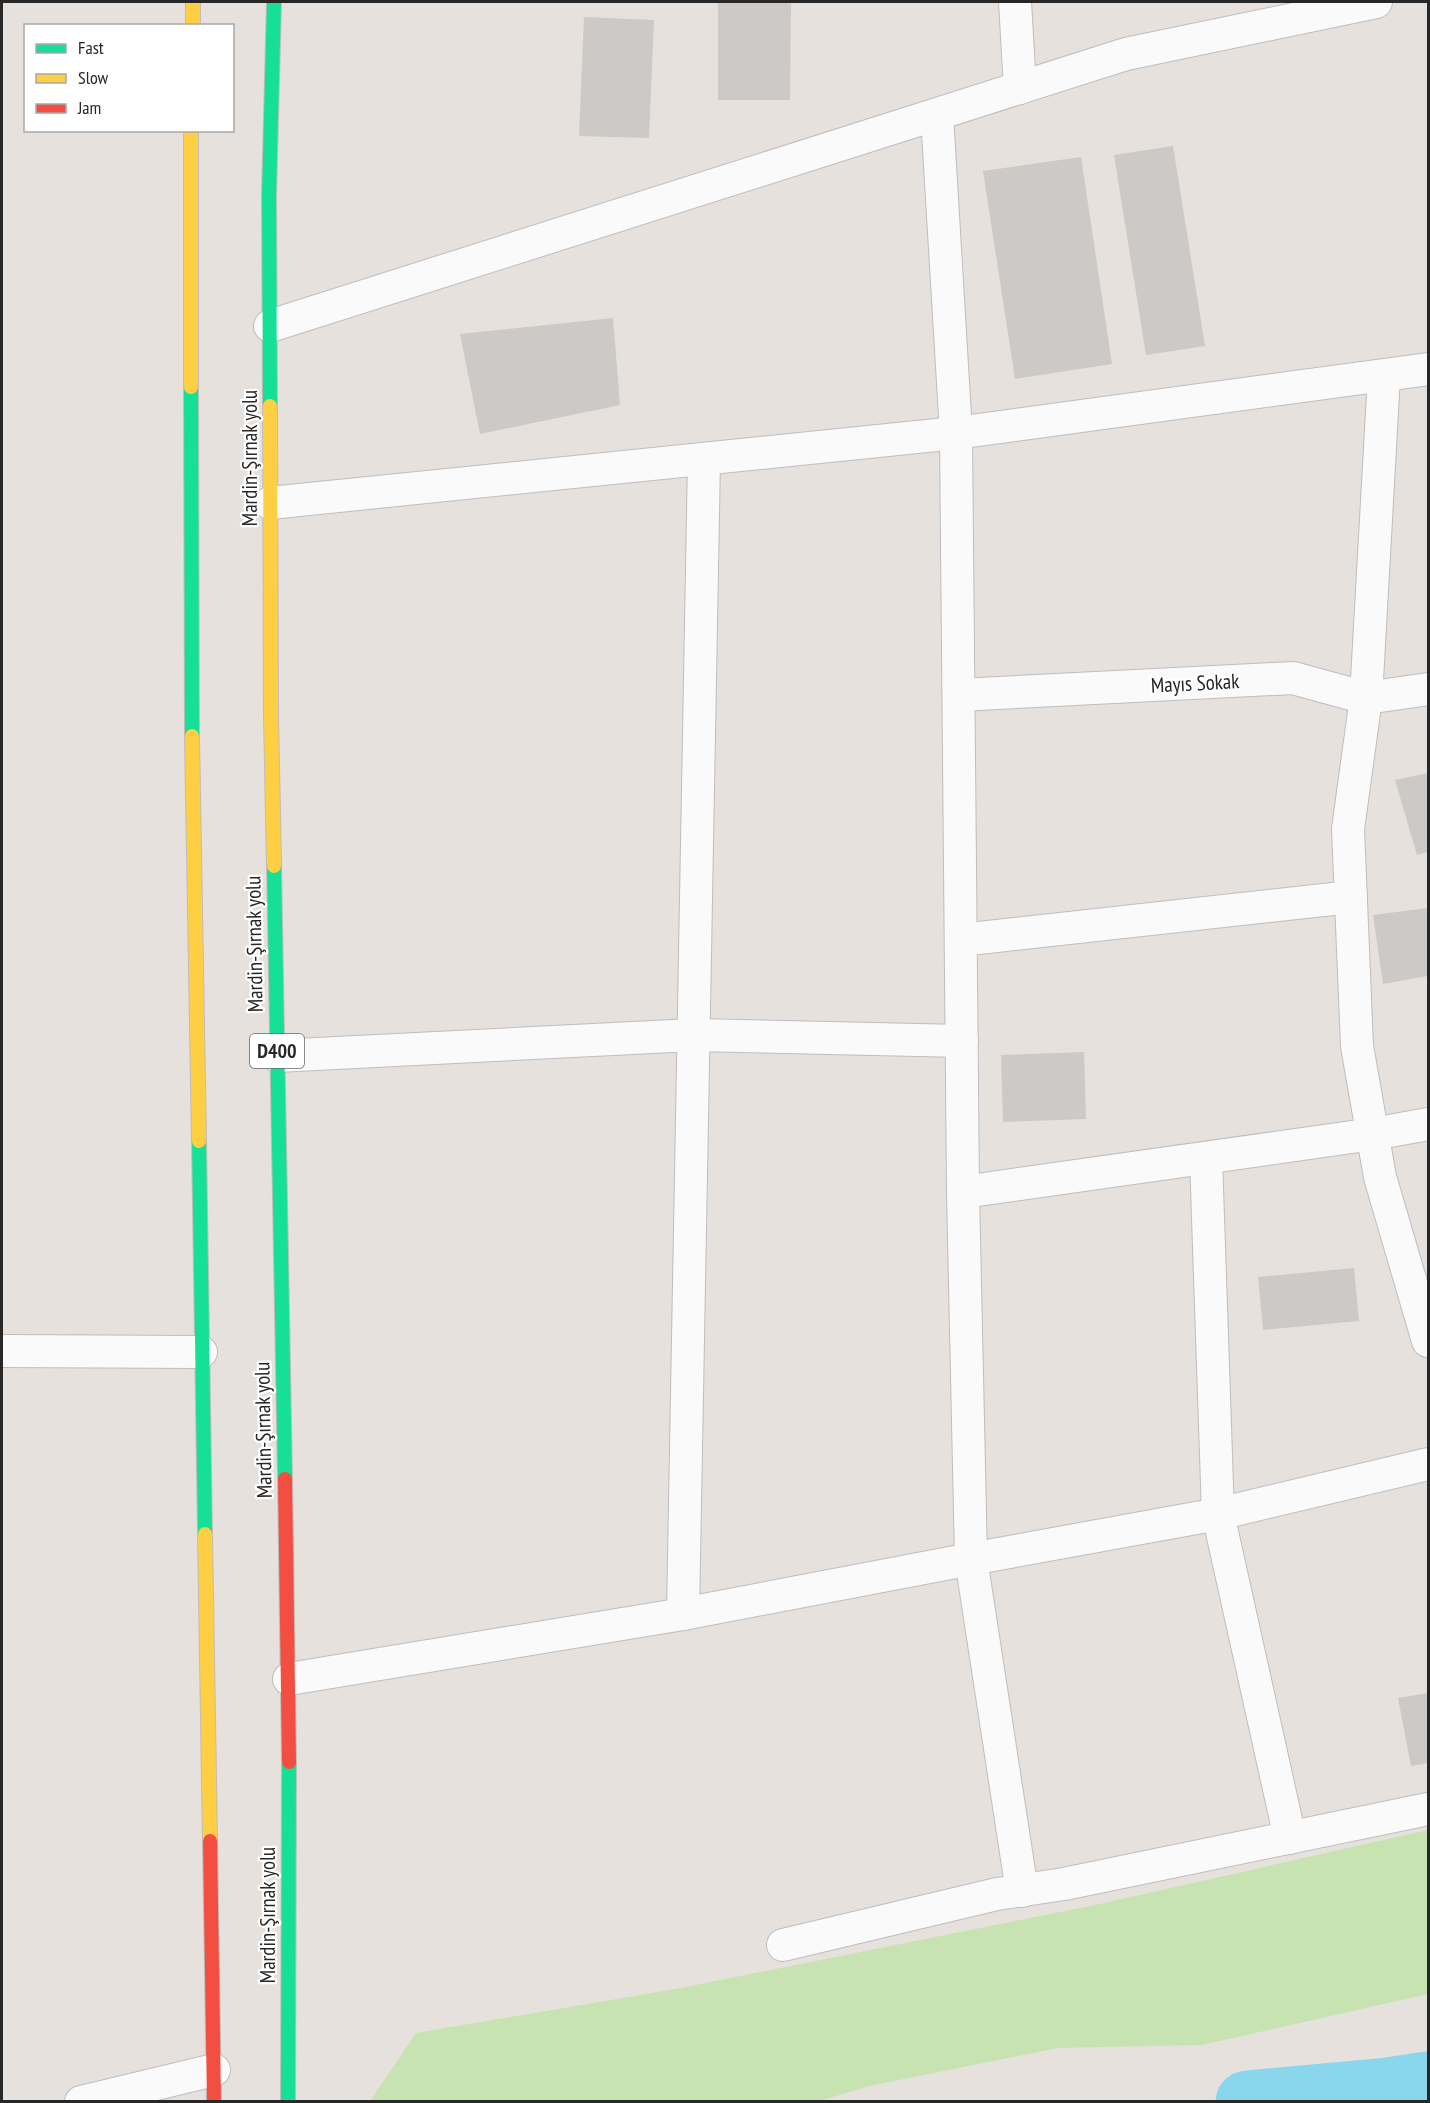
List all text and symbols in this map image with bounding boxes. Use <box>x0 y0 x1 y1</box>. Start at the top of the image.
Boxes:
legend <box>24 24 234 132</box>
text: Fast <box>78 36 104 59</box>
text: Slow <box>78 66 109 89</box>
text: Jam <box>77 96 101 119</box>
street label: Mardin-Şırnak yolu <box>236 390 263 526</box>
street label: Mayıs Sokak <box>1150 667 1240 699</box>
street label: Mardin-Şırnak yolu <box>239 876 269 1012</box>
road number: D400 <box>250 1034 304 1068</box>
street label: Mardin-Şırnak yolu <box>248 1362 278 1498</box>
street label: Mardin-Şırnak yolu <box>254 1847 281 1983</box>

